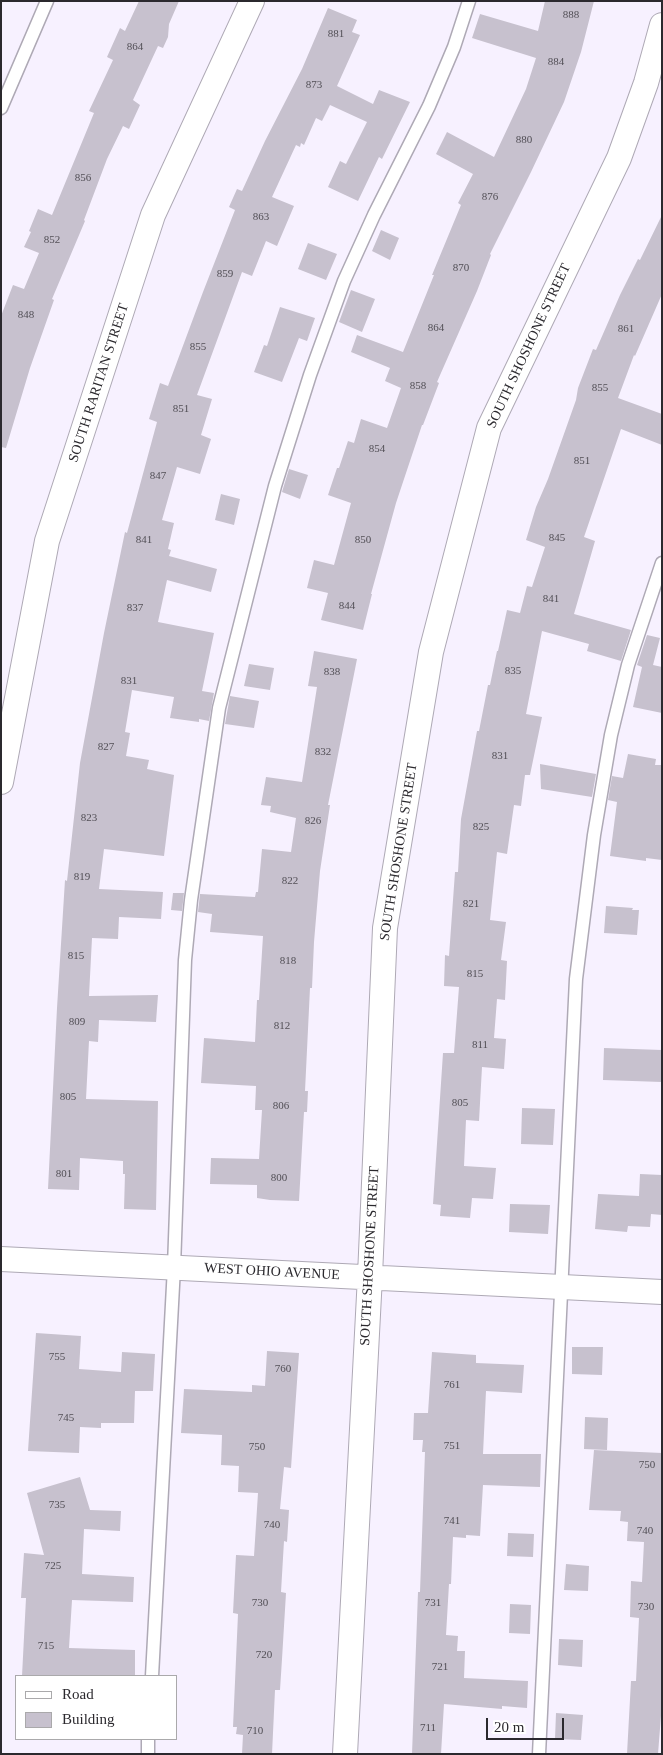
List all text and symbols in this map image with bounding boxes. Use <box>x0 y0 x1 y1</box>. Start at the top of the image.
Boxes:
house number: 888 <box>563 8 579 22</box>
house number: 881 <box>328 27 344 41</box>
house number: 864 <box>127 40 143 54</box>
house number: 884 <box>548 55 564 69</box>
house number: 873 <box>306 78 322 92</box>
house number: 880 <box>516 133 532 147</box>
house number: 856 <box>75 171 91 185</box>
house number: 876 <box>482 190 498 204</box>
house number: 863 <box>253 210 269 224</box>
house number: 852 <box>44 233 60 247</box>
house number: 870 <box>453 261 469 275</box>
street label: SOUTH SHOSHONE STREET <box>483 261 575 431</box>
house number: 859 <box>217 267 233 281</box>
street label: SOUTH RARITAN STREET <box>65 301 133 465</box>
house number: 848 <box>18 308 34 322</box>
house number: 864 <box>428 321 444 335</box>
house number: 861 <box>618 322 634 336</box>
house number: 855 <box>190 340 206 354</box>
house number: 858 <box>410 379 426 393</box>
house number: 855 <box>592 381 608 395</box>
house number: 851 <box>173 402 189 416</box>
house number: 854 <box>369 442 385 456</box>
house number: 851 <box>574 454 590 468</box>
house number: 847 <box>150 469 166 483</box>
house number: 845 <box>549 531 565 545</box>
house number: 841 <box>136 533 152 547</box>
house number: 850 <box>355 533 371 547</box>
house number: 841 <box>543 592 559 606</box>
house number: 844 <box>339 599 355 613</box>
house number: 837 <box>127 601 143 615</box>
house number: 835 <box>505 664 521 678</box>
house number: 838 <box>324 665 340 679</box>
house number: 831 <box>121 674 137 688</box>
house number: 827 <box>98 740 114 754</box>
house number: 832 <box>315 745 331 759</box>
house number: 831 <box>492 749 508 763</box>
street label: SOUTH SHOSHONE STREET <box>377 762 421 942</box>
house number: 823 <box>81 811 97 825</box>
house number: 826 <box>305 814 321 828</box>
house number: 825 <box>473 820 489 834</box>
house number: 819 <box>74 870 90 884</box>
house number: 822 <box>282 874 298 888</box>
house number: 821 <box>463 897 479 911</box>
house number: 815 <box>68 949 84 963</box>
house number: 818 <box>280 954 296 968</box>
house number: 815 <box>467 967 483 981</box>
house number: 809 <box>69 1015 85 1029</box>
house number: 812 <box>274 1019 290 1033</box>
house number: 811 <box>472 1038 488 1052</box>
house number: 805 <box>60 1090 76 1104</box>
house number: 805 <box>452 1096 468 1110</box>
house number: 806 <box>273 1099 289 1113</box>
street label: SOUTH SHOSHONE STREET <box>357 1166 383 1346</box>
house number: 801 <box>56 1167 72 1181</box>
house number: 800 <box>271 1171 287 1185</box>
street label: WEST OHIO AVENUE <box>204 1260 340 1284</box>
house number: 755 <box>49 1350 65 1364</box>
house number: 760 <box>275 1362 291 1376</box>
house number: 761 <box>444 1378 460 1392</box>
house number: 745 <box>58 1411 74 1425</box>
house number: 751 <box>444 1439 460 1453</box>
house number: 750 <box>249 1440 265 1454</box>
house number: 750 <box>639 1458 655 1472</box>
house number: 735 <box>49 1498 65 1512</box>
house number: 741 <box>444 1514 460 1528</box>
house number: 740 <box>264 1518 280 1532</box>
house number: 740 <box>637 1524 653 1538</box>
house number: 725 <box>45 1559 61 1573</box>
house number: 730 <box>252 1596 268 1610</box>
house number: 731 <box>425 1596 441 1610</box>
house number: 730 <box>638 1600 654 1614</box>
house number: 715 <box>38 1639 54 1653</box>
house number: 720 <box>256 1648 272 1662</box>
house number: 721 <box>432 1660 448 1674</box>
legend <box>15 1675 178 1740</box>
text: Road <box>62 1686 94 1702</box>
scale bar <box>488 1708 566 1740</box>
text: Building <box>62 1711 115 1727</box>
text: 20 m <box>494 1719 524 1735</box>
house number: 711 <box>420 1721 436 1735</box>
house number: 710 <box>247 1724 263 1738</box>

